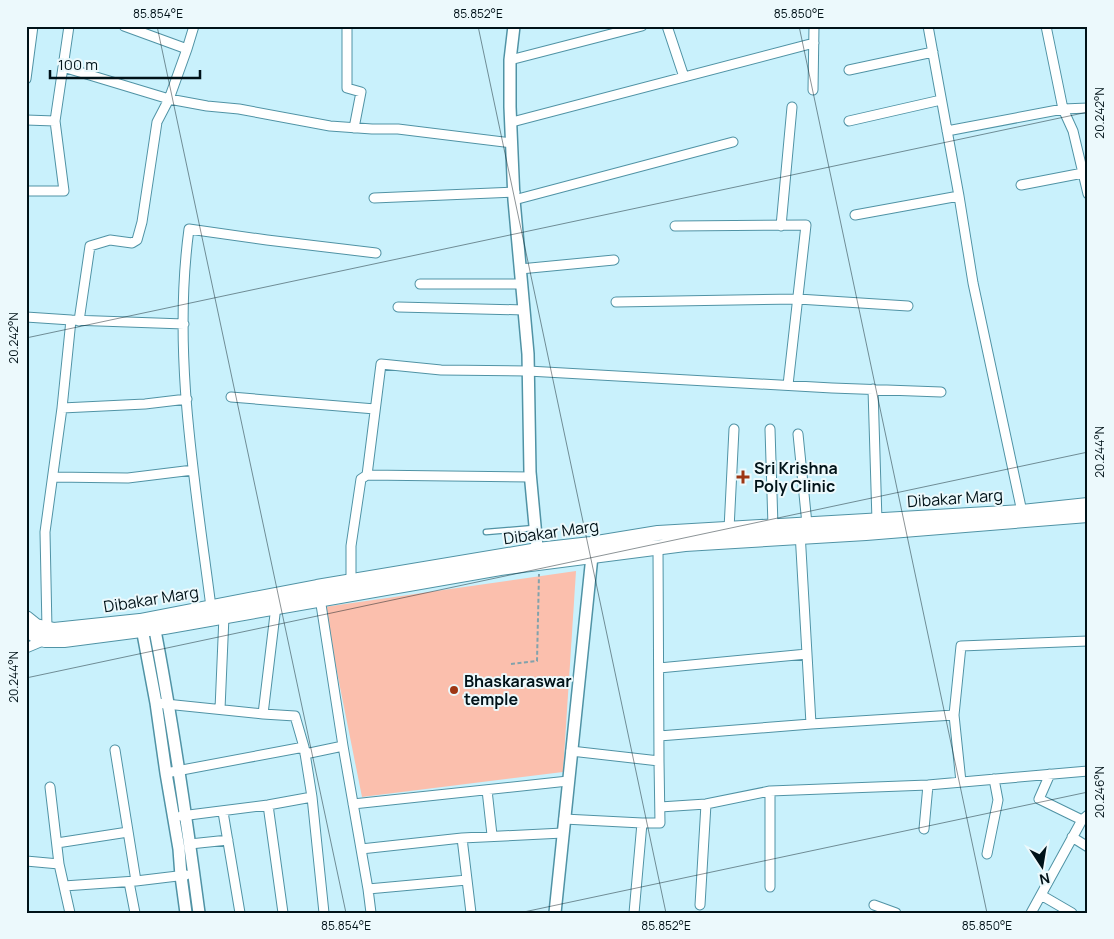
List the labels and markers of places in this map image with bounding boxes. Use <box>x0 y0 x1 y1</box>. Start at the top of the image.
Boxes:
place label: Sri Krishna Poly Clinic <box>754 457 838 497</box>
marker: Sri Krishna Poly Clinic <box>736 470 750 484</box>
place label: Bhaskaraswar temple <box>464 670 572 710</box>
marker: Bhaskaraswar temple <box>448 684 460 696</box>

